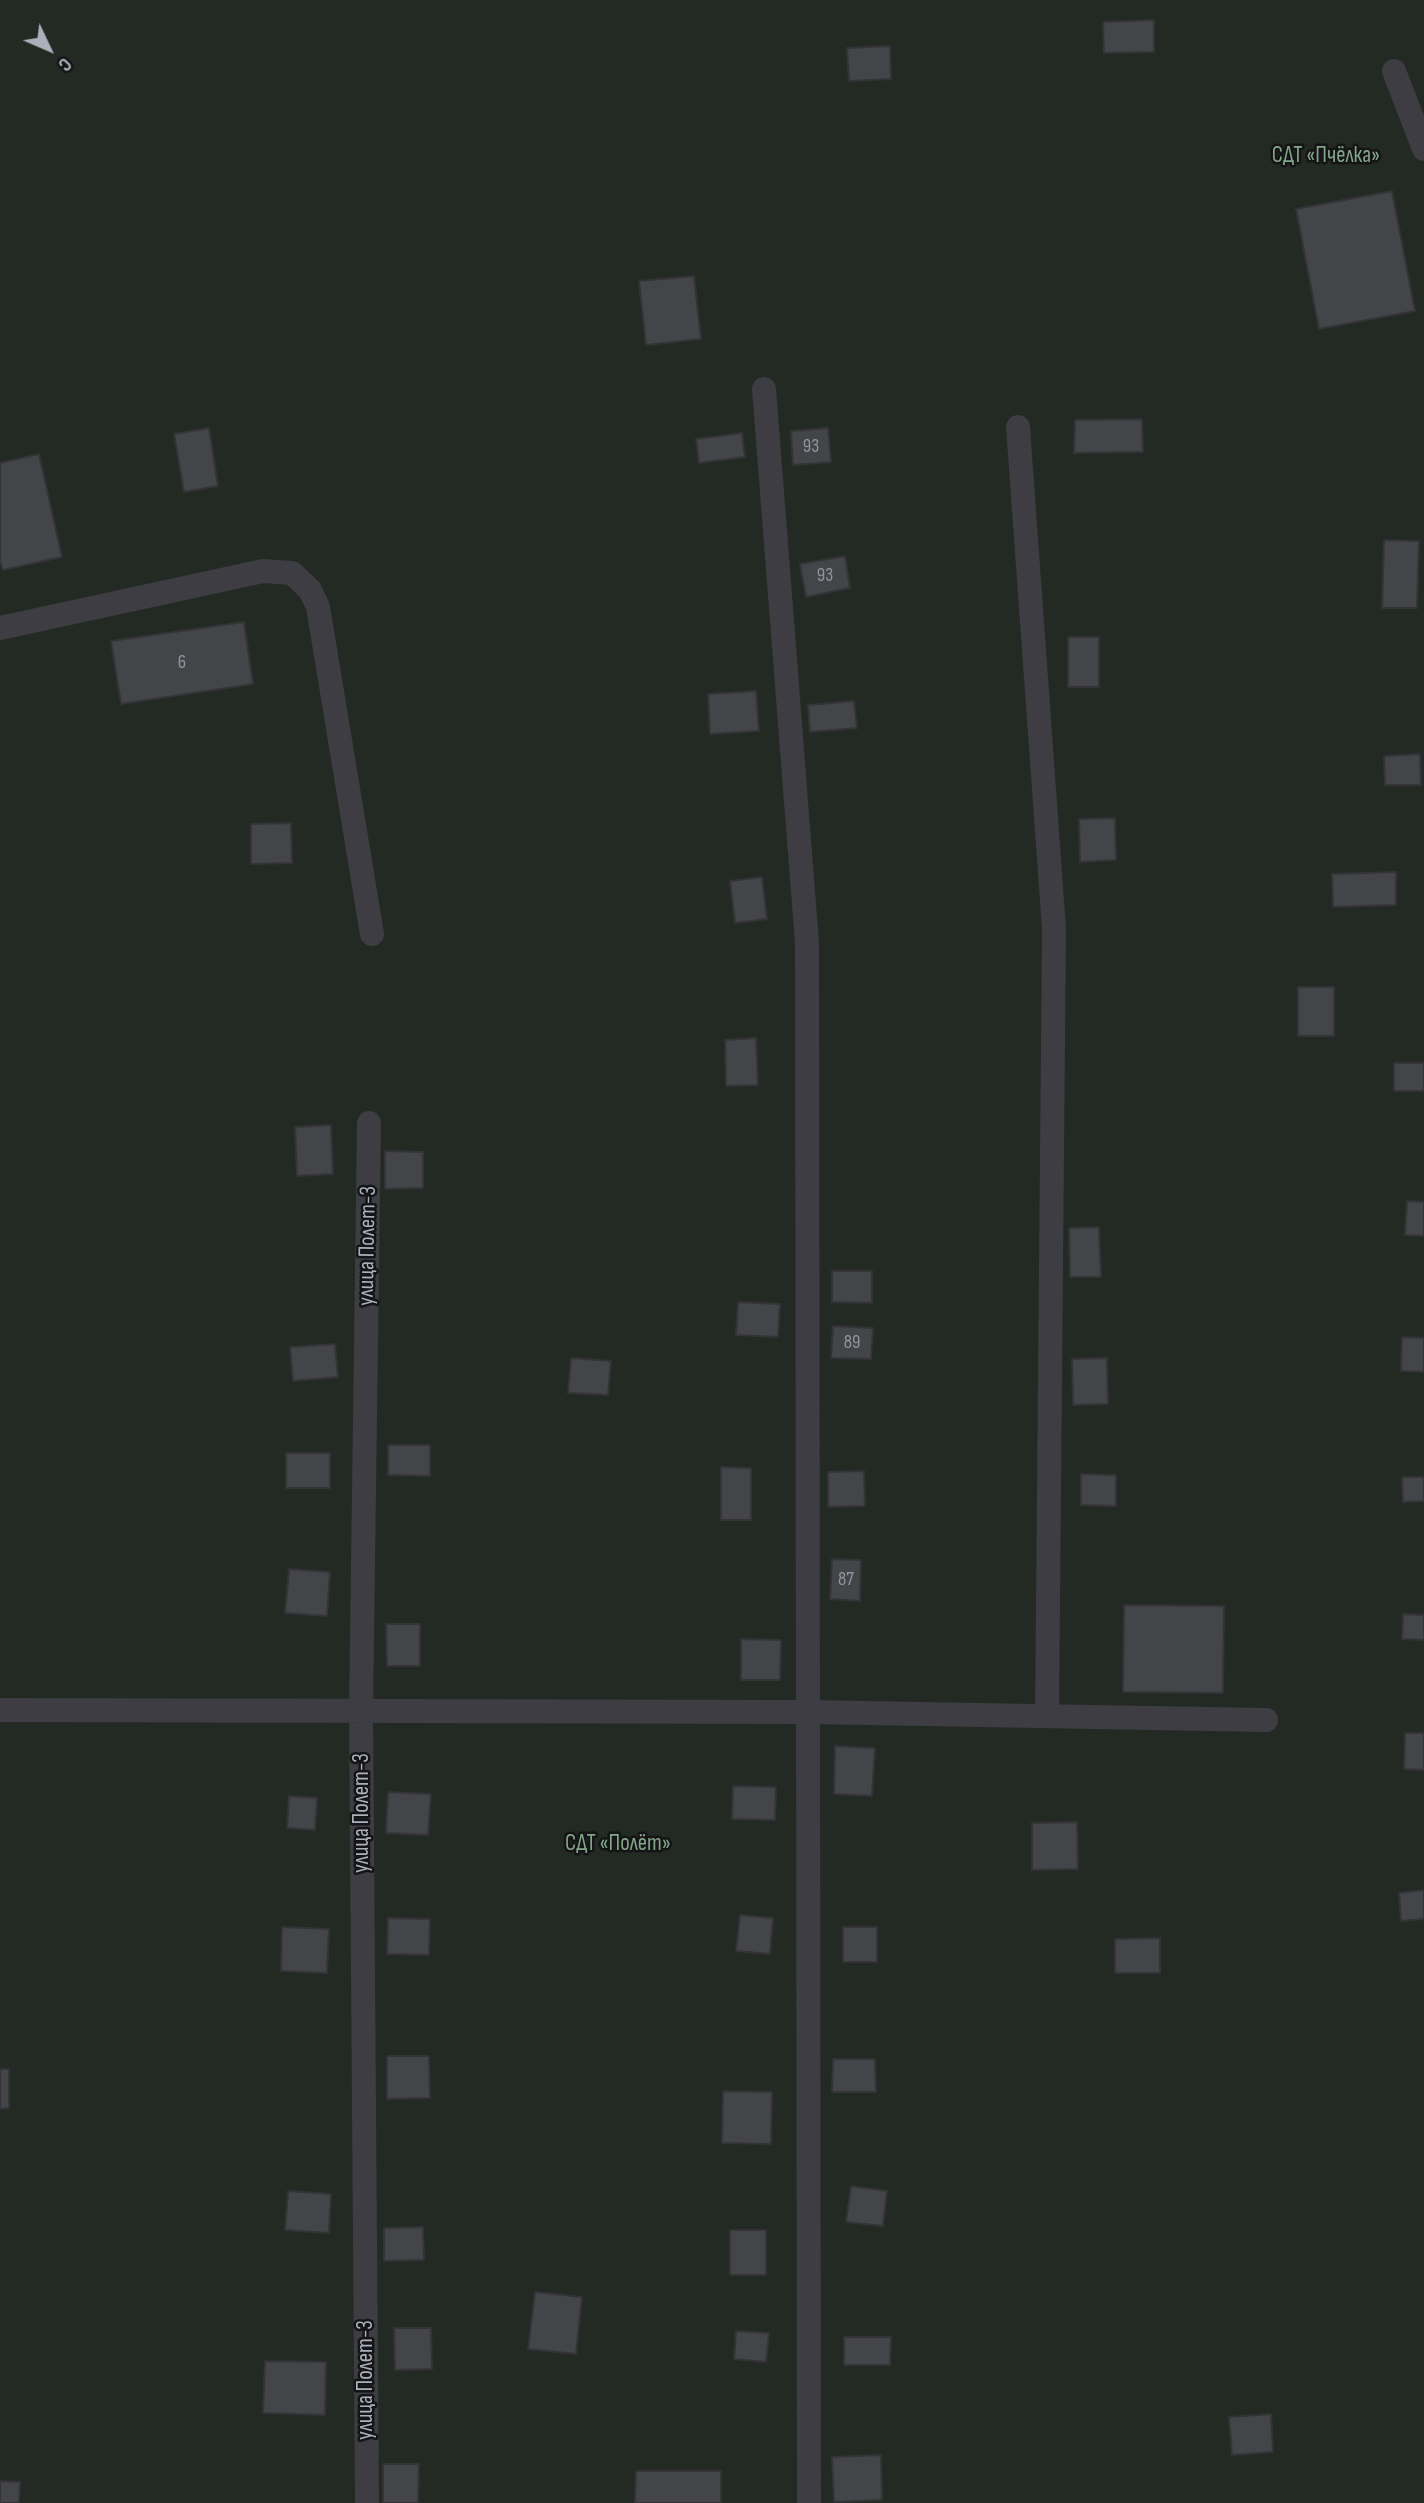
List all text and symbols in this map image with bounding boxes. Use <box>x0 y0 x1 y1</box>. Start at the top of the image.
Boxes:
north arrow <box>14 14 84 84</box>
text: С <box>53 52 76 75</box>
park label: СДТ «Пчёлка» <box>1272 142 1380 170</box>
house number: 93 <box>803 436 819 458</box>
house number: 93 <box>817 565 833 587</box>
house number: 6 <box>178 652 186 674</box>
street label: улица Полет-3 <box>353 1186 383 1306</box>
house number: 89 <box>844 1332 860 1354</box>
house number: 87 <box>838 1569 854 1591</box>
street label: улица Полет-3 <box>348 1753 376 1873</box>
park label: СДТ «Полёт» <box>565 1830 671 1858</box>
street label: улица Полет-3 <box>352 2320 380 2440</box>

